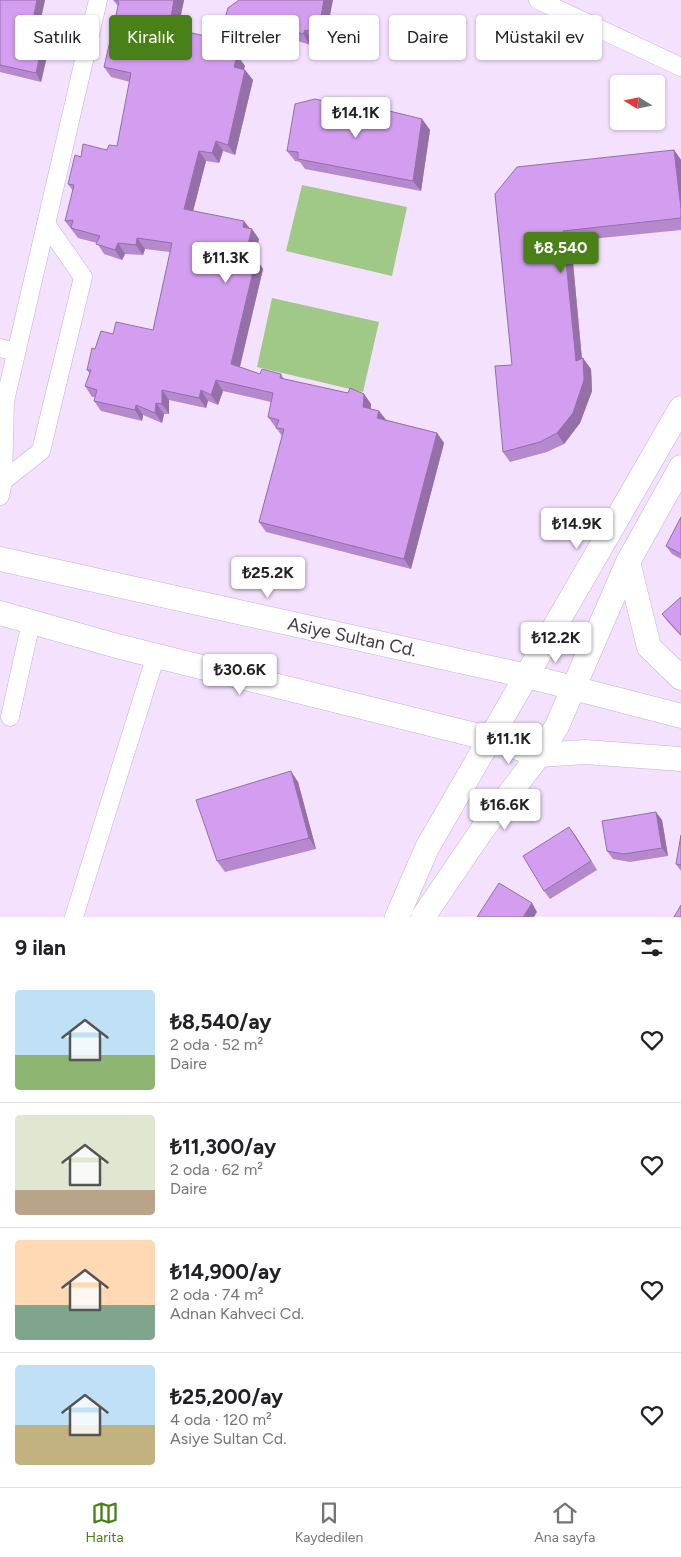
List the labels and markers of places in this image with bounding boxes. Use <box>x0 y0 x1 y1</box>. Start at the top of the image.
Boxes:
pin: ₺14.1K <box>315 96 397 139</box>
pin: ₺8,540 <box>520 232 602 274</box>
pin: ₺11.3K <box>185 242 267 284</box>
pin: ₺14.9K <box>536 508 618 550</box>
pin: ₺25.2K <box>227 556 309 599</box>
pin: ₺12.2K <box>515 622 597 664</box>
pin: ₺30.6K <box>199 654 281 696</box>
pin: ₺11.1K <box>468 722 550 765</box>
pin: ₺16.6K <box>464 788 546 831</box>

